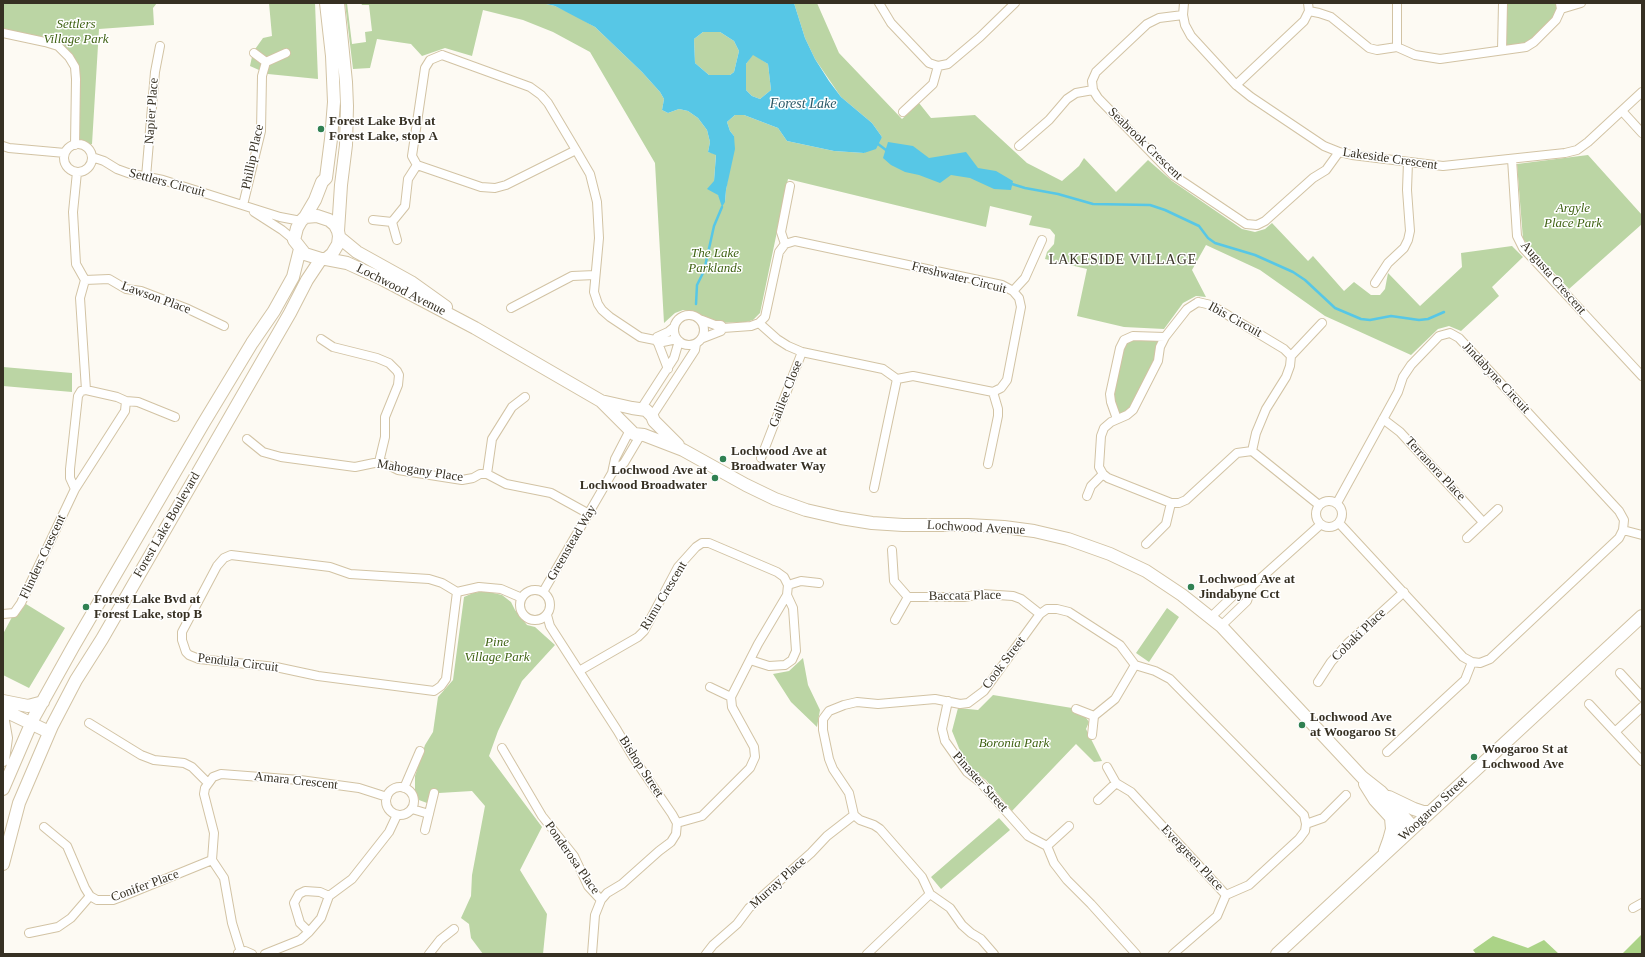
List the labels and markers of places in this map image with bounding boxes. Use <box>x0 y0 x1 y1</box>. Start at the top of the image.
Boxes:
place label: Forest Lake Bvd at Forest Lake, stop A <box>329 114 438 145</box>
marker: Forest Lake Bvd at Forest Lake, stop A <box>316 124 326 134</box>
place label: Lochwood Ave at Broadwater Way <box>731 444 827 475</box>
marker: Lochwood Ave at Broadwater Way <box>718 454 728 464</box>
place label: Lochwood Ave at Lochwood Broadwater <box>580 463 707 494</box>
marker: Lochwood Ave at Lochwood Broadwater <box>710 473 720 483</box>
place label: Lochwood Ave at Jindabyne Cct <box>1199 572 1295 603</box>
marker: Lochwood Ave at Jindabyne Cct <box>1186 582 1196 592</box>
place label: Forest Lake Bvd at Forest Lake, stop B <box>94 592 202 623</box>
marker: Forest Lake Bvd at Forest Lake, stop B <box>81 602 91 612</box>
place label: Lochwood Ave at Woogaroo St <box>1310 710 1396 741</box>
marker: Lochwood Ave at Woogaroo St <box>1297 720 1307 730</box>
place label: Woogaroo St at Lochwood Ave <box>1482 742 1568 773</box>
marker: Woogaroo St at Lochwood Ave <box>1469 752 1479 762</box>

